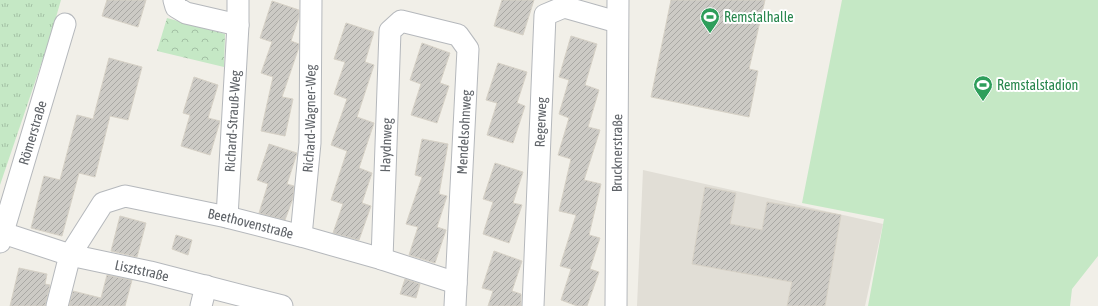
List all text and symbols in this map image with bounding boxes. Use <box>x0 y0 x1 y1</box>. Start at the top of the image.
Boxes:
sports icon: Remstalhalle <box>699 6 721 34</box>
place label: Remstalhalle <box>724 9 794 25</box>
street label: Richard-Wagner-Weg <box>299 64 319 173</box>
street label: Richard-Strauß-Weg <box>222 70 243 173</box>
sports icon: Remstalstadion <box>972 74 994 102</box>
place label: Remstalstadion <box>997 77 1078 93</box>
street label: Mendelsohnweg <box>454 89 474 175</box>
street label: Regerweg <box>532 97 550 148</box>
street label: Römerstraße <box>15 99 50 167</box>
street label: Brucknerstraße <box>609 114 625 192</box>
street label: Haydnweg <box>377 118 395 173</box>
street label: Beethovenstraße <box>206 205 295 242</box>
street label: Lisztstraße <box>113 257 171 285</box>

